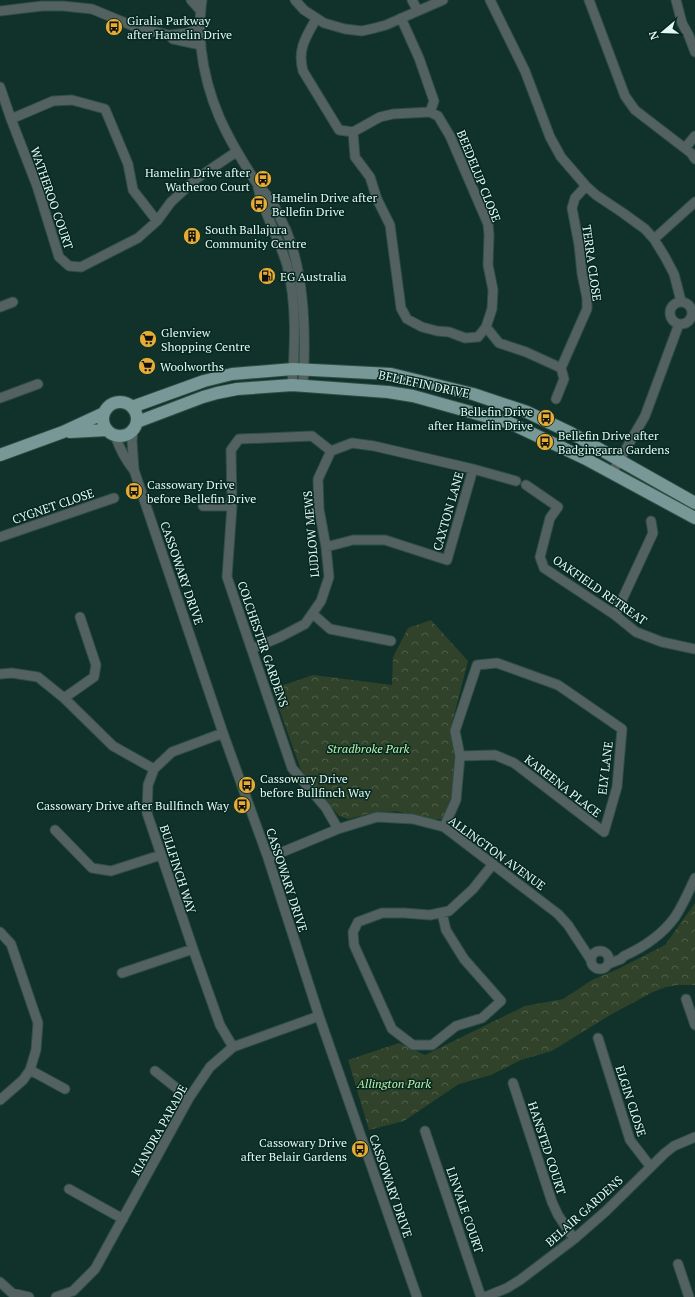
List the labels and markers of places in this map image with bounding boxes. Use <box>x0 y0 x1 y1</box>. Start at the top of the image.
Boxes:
place label: Giralia Parkway after Hamelin Drive <box>127 13 232 42</box>
bus stop icon: Giralia Parkway after Hamelin Drive <box>104 17 124 37</box>
place label: Hamelin Drive after Watheroo Court <box>145 165 251 194</box>
bus stop icon: Hamelin Drive after Watheroo Court <box>253 169 273 189</box>
place label: Hamelin Drive after Bellefin Drive <box>272 190 378 219</box>
bus stop icon: Hamelin Drive after Bellefin Drive <box>249 194 269 214</box>
place label: South Ballajura Community Centre <box>205 222 307 251</box>
building icon: South Ballajura Community Centre <box>182 226 202 246</box>
fuel station icon: EG Australia <box>257 266 277 286</box>
place label: EG Australia <box>280 269 347 284</box>
place label: Glenview Shopping Centre <box>161 325 250 354</box>
supermarket icon: Glenview Shopping Centre <box>138 329 158 349</box>
supermarket icon: Woolworths <box>137 356 157 376</box>
place label: Woolworths <box>160 359 224 374</box>
place label: Bellefin Drive after Hamelin Drive <box>428 404 533 433</box>
bus stop icon: Bellefin Drive after Hamelin Drive <box>536 408 556 428</box>
place label: Bellefin Drive after Badgingarra Gardens <box>558 428 670 457</box>
bus stop icon: Bellefin Drive after Badgingarra Gardens <box>535 432 555 452</box>
place label: Cassowary Drive before Bellefin Drive <box>147 477 256 506</box>
bus stop icon: Cassowary Drive before Bellefin Drive <box>124 481 144 501</box>
place label: Cassowary Drive before Bullfinch Way <box>260 771 372 800</box>
bus stop icon: Cassowary Drive before Bullfinch Way <box>237 775 257 795</box>
bus stop icon: Cassowary Drive after Bullfinch Way <box>232 795 252 815</box>
place label: Cassowary Drive after Bullfinch Way <box>36 798 230 813</box>
place label: Cassowary Drive after Belair Gardens <box>241 1135 347 1164</box>
bus stop icon: Cassowary Drive after Belair Gardens <box>350 1139 370 1159</box>

